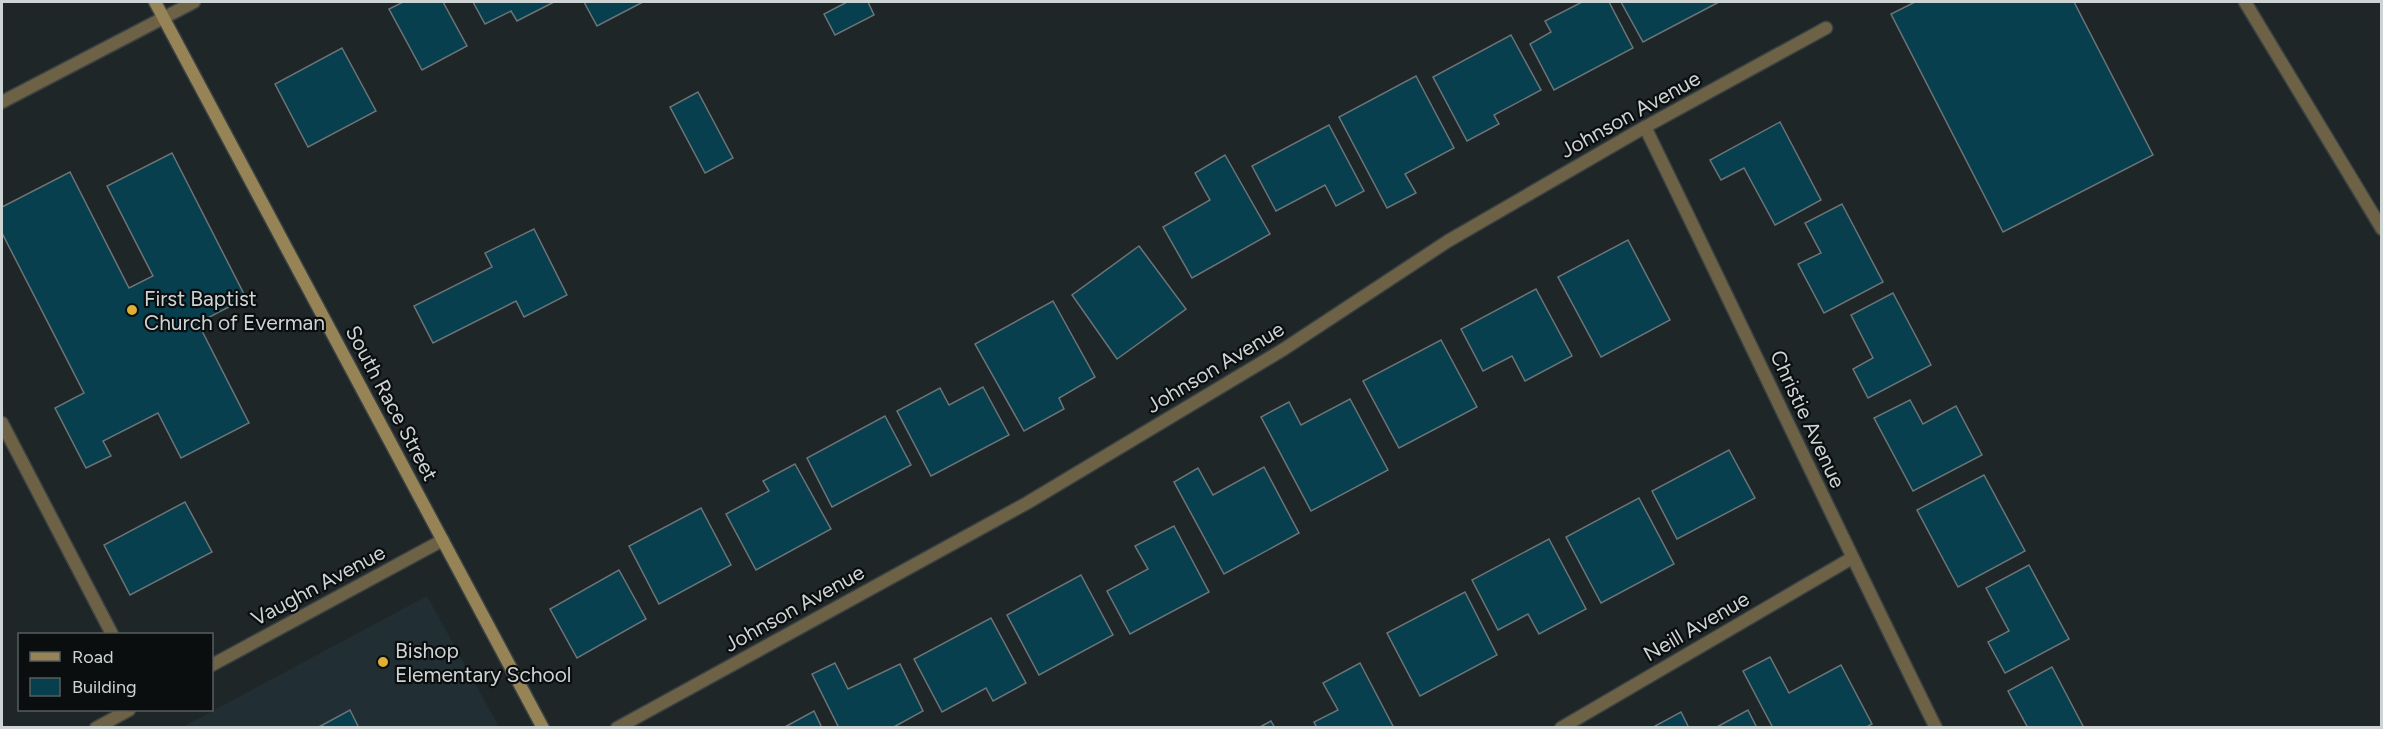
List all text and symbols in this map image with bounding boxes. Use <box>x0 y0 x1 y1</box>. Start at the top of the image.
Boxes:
street label: Johnson Avenue <box>1556 65 1704 163</box>
place label: First Baptist Church of Everman <box>144 286 325 335</box>
marker: First Baptist Church of Everman <box>125 303 139 317</box>
street label: Johnson Avenue <box>1142 316 1288 418</box>
street label: South Race Street <box>341 321 444 485</box>
street label: Christie Avenue <box>1765 346 1851 492</box>
street label: Vaughn Avenue <box>247 539 389 631</box>
street label: Johnson Avenue <box>720 559 868 657</box>
street label: Neill Avenue <box>1639 586 1753 666</box>
legend <box>18 633 213 711</box>
place label: Bishop Elementary School <box>395 638 571 687</box>
text: Road <box>72 646 113 668</box>
marker: Bishop Elementary School <box>376 655 390 669</box>
text: Building <box>72 676 137 698</box>

